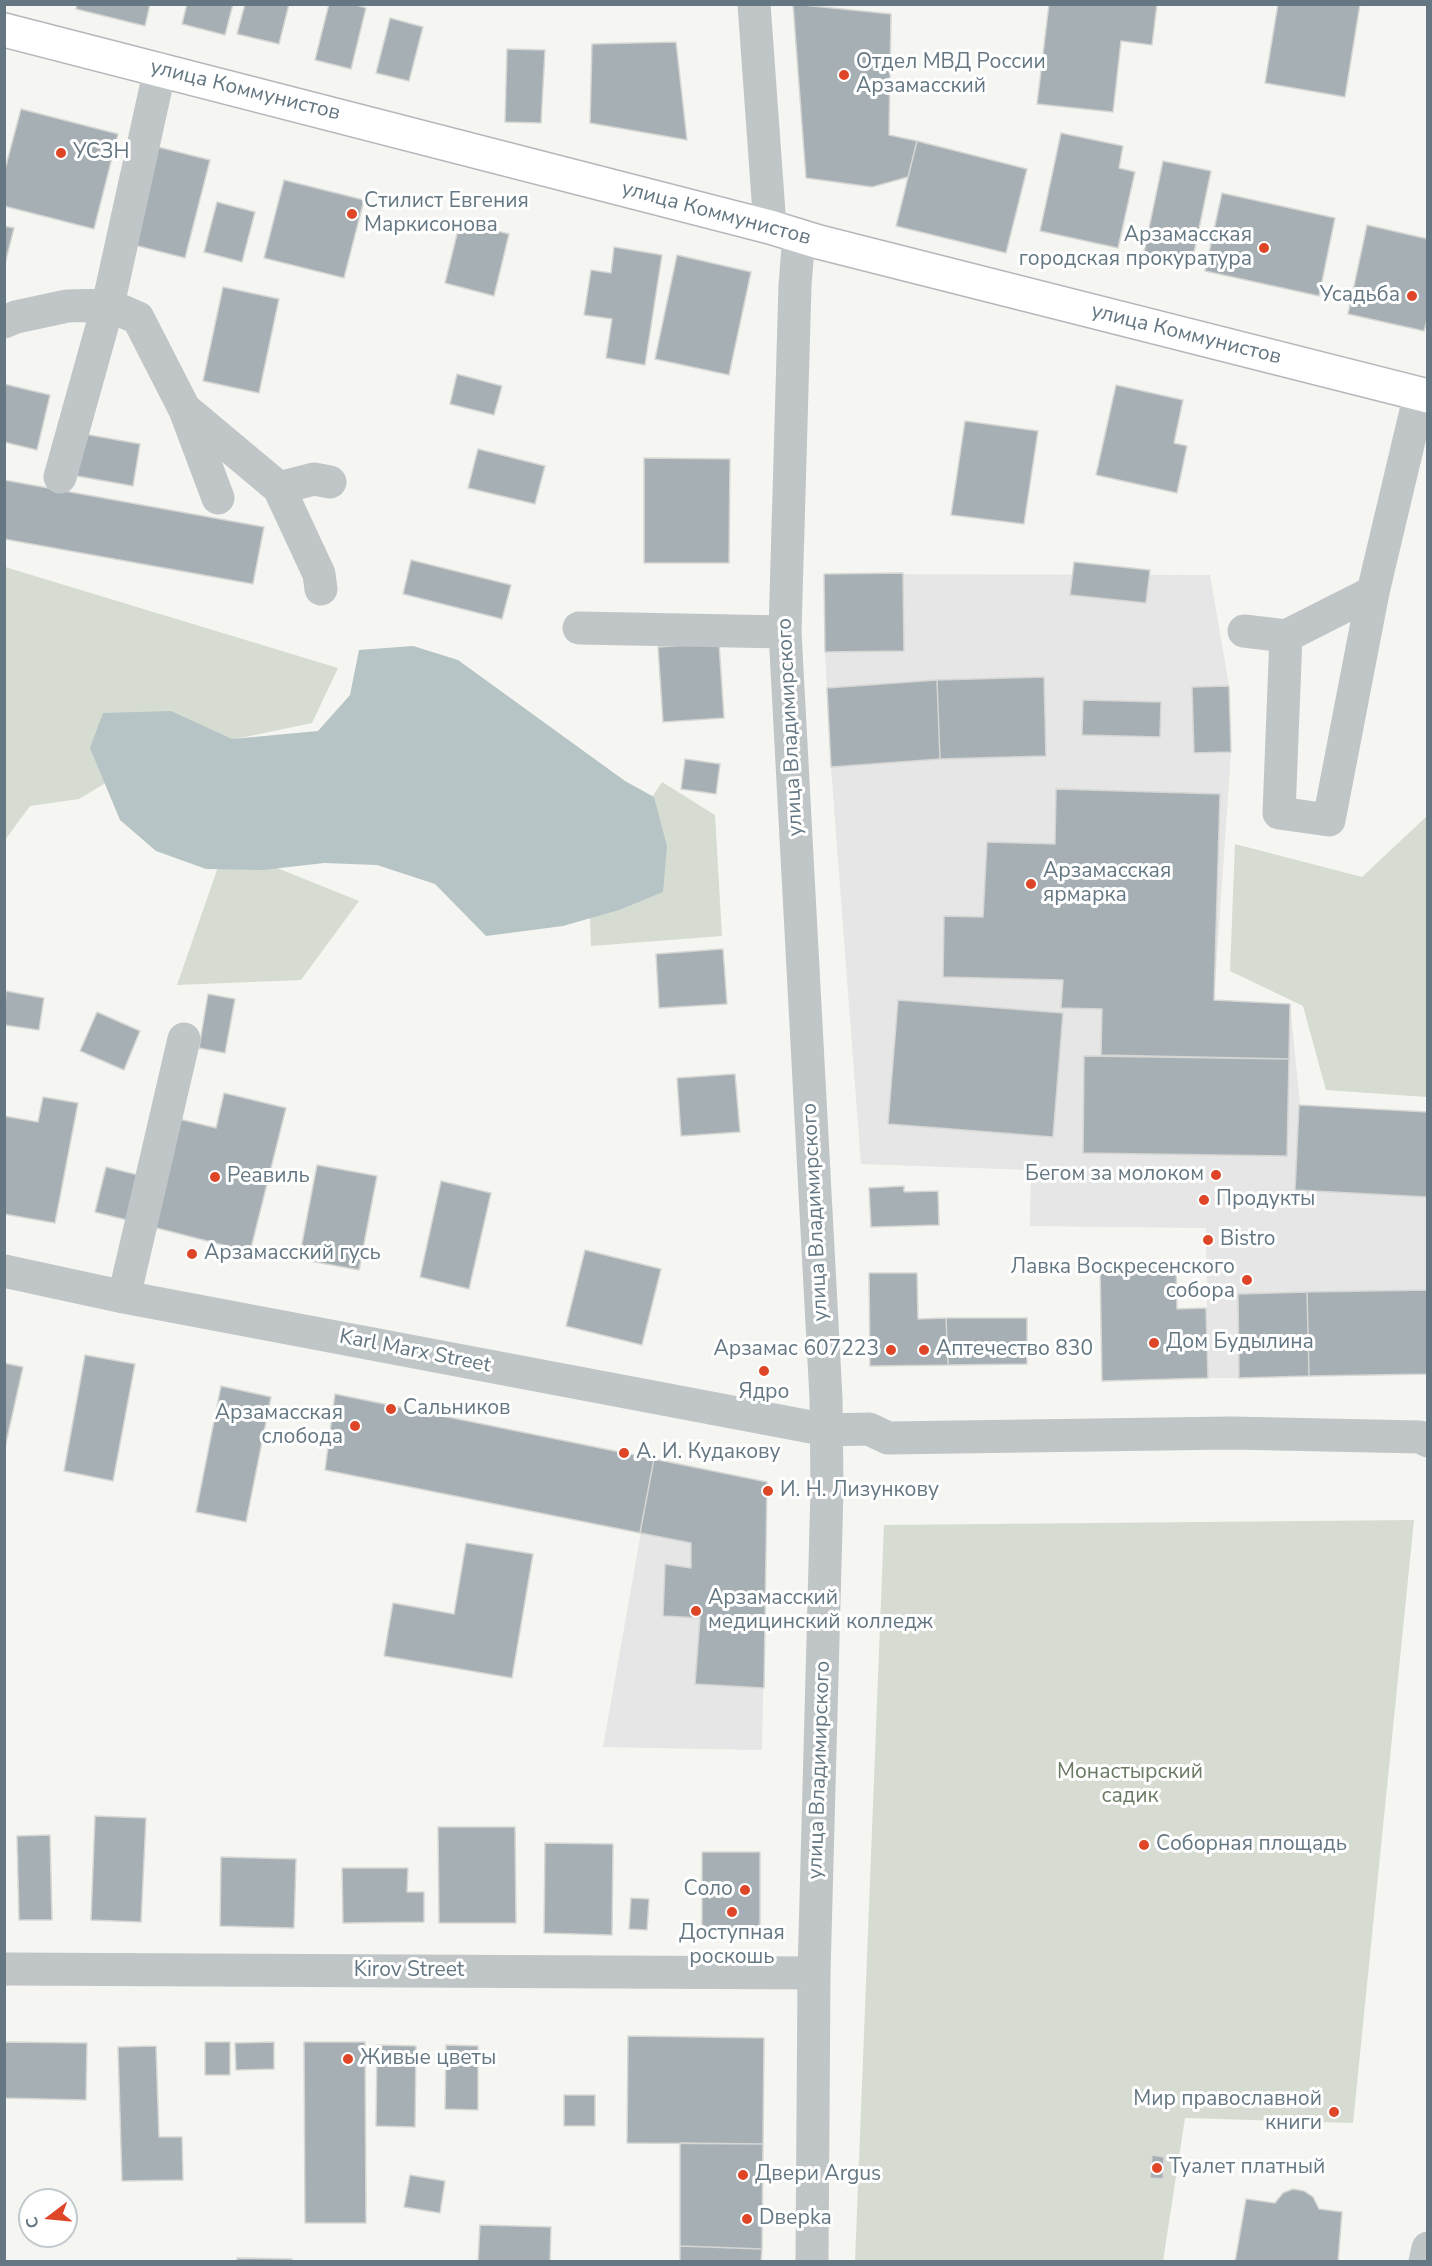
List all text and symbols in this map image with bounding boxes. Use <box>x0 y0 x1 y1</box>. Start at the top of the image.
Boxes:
place label: Отдел МВД России Арзамасский <box>856 50 1046 100</box>
street label: улица Коммунистов <box>147 55 343 127</box>
marker: Отдел МВД России Арзамасский <box>837 68 851 82</box>
place label: УСЗН <box>73 140 129 166</box>
marker: УСЗН <box>54 146 68 160</box>
street label: улица Коммунистов <box>619 177 813 251</box>
place label: Стилист Евгения Маркисонова <box>364 189 529 239</box>
marker: Стилист Евгения Маркисонова <box>345 207 359 221</box>
place label: Арзамасская городская прокуратура <box>1019 223 1252 273</box>
marker: Арзамасская городская прокуратура <box>1257 241 1271 255</box>
place label: Усадьба <box>1320 283 1400 309</box>
marker: Усадьба <box>1405 289 1419 303</box>
street label: улица Коммунистов <box>1088 299 1284 371</box>
street label: улица Владимирского <box>773 617 809 837</box>
place label: Арзамасская ярмарка <box>1043 859 1171 909</box>
marker: Арзамасская ярмарка <box>1024 877 1038 891</box>
street label: улица Владимирского <box>798 1102 834 1322</box>
place label: Бегом за молоком <box>1025 1162 1204 1188</box>
place label: Реавиль <box>227 1164 310 1190</box>
marker: Бегом за молоком <box>1209 1168 1223 1182</box>
marker: Реавиль <box>208 1170 222 1184</box>
place label: Продукты <box>1216 1187 1315 1213</box>
marker: Продукты <box>1197 1193 1211 1207</box>
place label: Bistro <box>1220 1227 1275 1253</box>
marker: Bistro <box>1201 1233 1215 1247</box>
place label: Арзамасский гусь <box>204 1241 381 1267</box>
marker: Арзамасский гусь <box>185 1247 199 1261</box>
place label: Лавка Воскресенского собора <box>1010 1255 1235 1305</box>
marker: Лавка Воскресенского собора <box>1240 1273 1254 1287</box>
street label: Karl Marx Street <box>337 1325 493 1379</box>
place label: Дом Будылина <box>1166 1330 1314 1356</box>
marker: Дом Будылина <box>1147 1336 1161 1350</box>
place label: Арзамас 607223 <box>713 1337 879 1363</box>
place label: Аптечество 830 <box>936 1337 1093 1363</box>
marker: Арзамас 607223 <box>884 1343 898 1357</box>
marker: Аптечество 830 <box>917 1343 931 1357</box>
marker: Ядро <box>757 1364 771 1378</box>
place label: Ядро <box>739 1380 789 1406</box>
place label: Сальников <box>403 1396 511 1422</box>
place label: Арзамасская слобода <box>215 1401 343 1451</box>
marker: Сальников <box>384 1402 398 1416</box>
marker: Арзамасская слобода <box>348 1419 362 1433</box>
place label: А. И. Кудакову <box>636 1440 781 1466</box>
marker: А. И. Кудакову <box>617 1446 631 1460</box>
place label: И. Н. Лизункову <box>780 1478 939 1504</box>
marker: И. Н. Лизункову <box>761 1484 775 1498</box>
place label: Арзамасский медицинский колледж <box>708 1586 933 1636</box>
marker: Арзамасский медицинский колледж <box>689 1604 703 1618</box>
street label: улица Владимирского <box>804 1660 836 1880</box>
park label: Монастырский садик <box>1057 1760 1203 1810</box>
place label: Соборная площадь <box>1156 1832 1347 1858</box>
marker: Соборная площадь <box>1137 1838 1151 1852</box>
place label: Соло <box>683 1877 733 1903</box>
marker: Соло <box>738 1883 752 1897</box>
marker: Доступная роскошь <box>725 1905 739 1919</box>
place label: Доступная роскошь <box>679 1921 785 1971</box>
street label: Kirov Street <box>354 1958 464 1984</box>
place label: Живые цветы <box>360 2046 496 2072</box>
marker: Живые цветы <box>341 2052 355 2066</box>
place label: Мир православной книги <box>1133 2087 1322 2137</box>
marker: Мир православной книги <box>1327 2105 1341 2119</box>
place label: Туалет платный <box>1169 2155 1325 2181</box>
marker: Туалет платный <box>1150 2161 1164 2175</box>
place label: Двери Argus <box>755 2162 881 2188</box>
marker: Двери Argus <box>736 2168 750 2182</box>
north arrow <box>18 2188 78 2248</box>
place label: Dверkа <box>759 2206 832 2232</box>
marker: Dверkа <box>740 2212 754 2226</box>
text: С <box>21 2214 45 2231</box>

